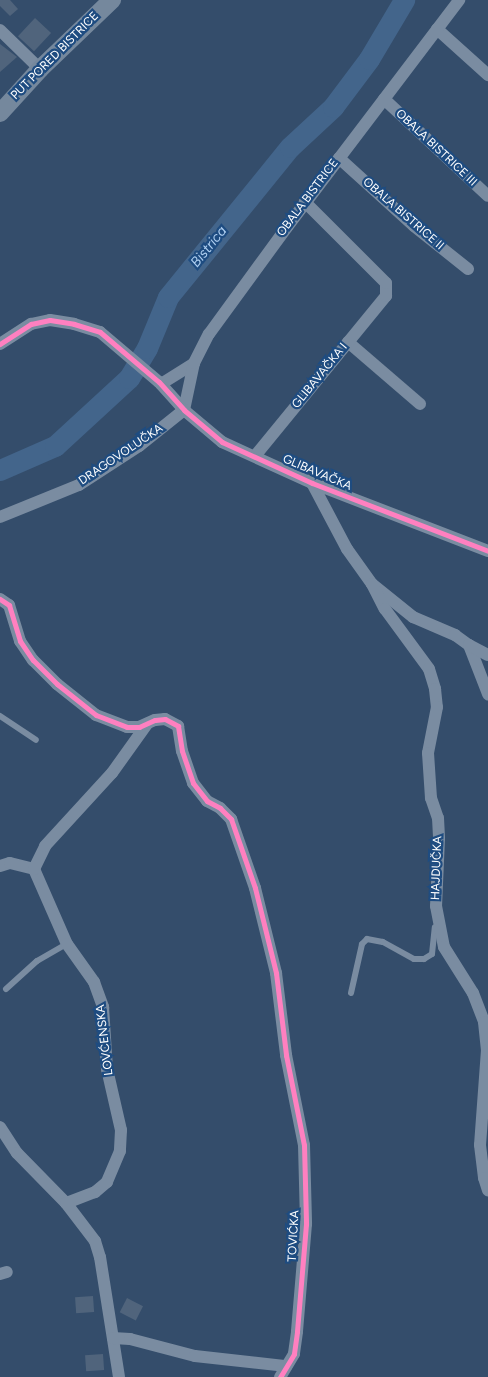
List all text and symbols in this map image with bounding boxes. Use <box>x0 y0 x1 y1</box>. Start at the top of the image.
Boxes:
street label: PUT PORED BISTRICE <box>8 9 102 103</box>
street label: OBALA BISTRICE III <box>392 107 480 189</box>
street label: OBALA BISTRICE <box>274 156 342 240</box>
street label: OBALA BISTRICE II <box>360 175 446 253</box>
water label: Bistrica <box>187 223 231 271</box>
street label: GLIBAVAČKA I <box>289 340 351 412</box>
street label: DRAGOVOLUČKA <box>76 422 166 488</box>
street label: GLIBAVAČKA <box>280 452 354 494</box>
street label: HAJDUČKA <box>429 836 445 900</box>
street label: LOVĆENSKA <box>94 1004 116 1076</box>
street label: TOVIĆKA <box>285 1210 303 1262</box>

